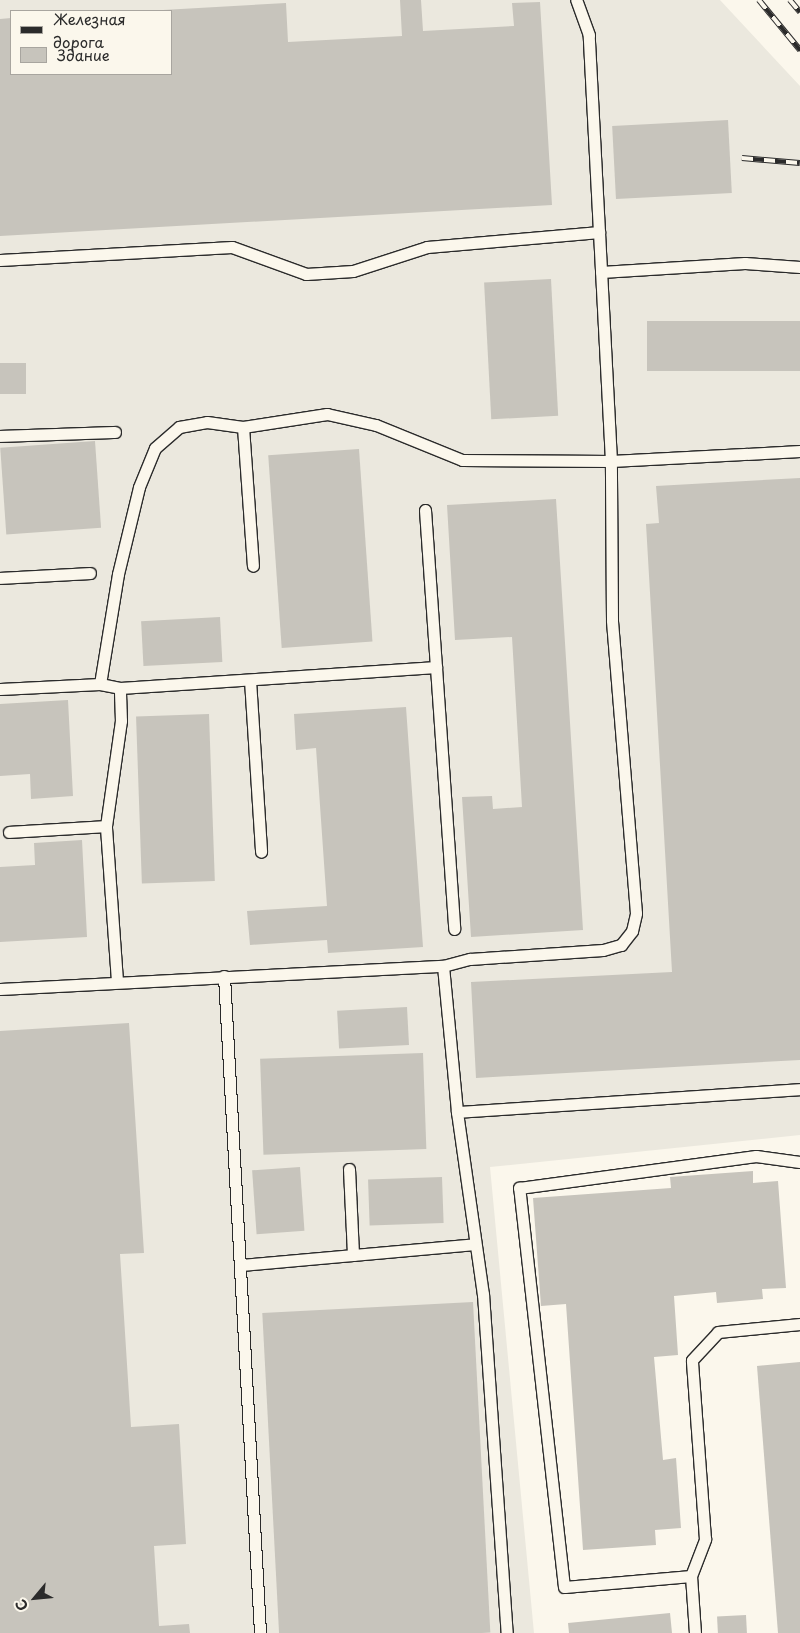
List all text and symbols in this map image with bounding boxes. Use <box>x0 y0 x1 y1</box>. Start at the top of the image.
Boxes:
text: Железная дорога <box>53 7 126 53</box>
legend <box>10 10 172 75</box>
text: Здание <box>57 43 110 66</box>
north arrow <box>10 1573 60 1623</box>
text: С <box>10 1596 33 1615</box>

